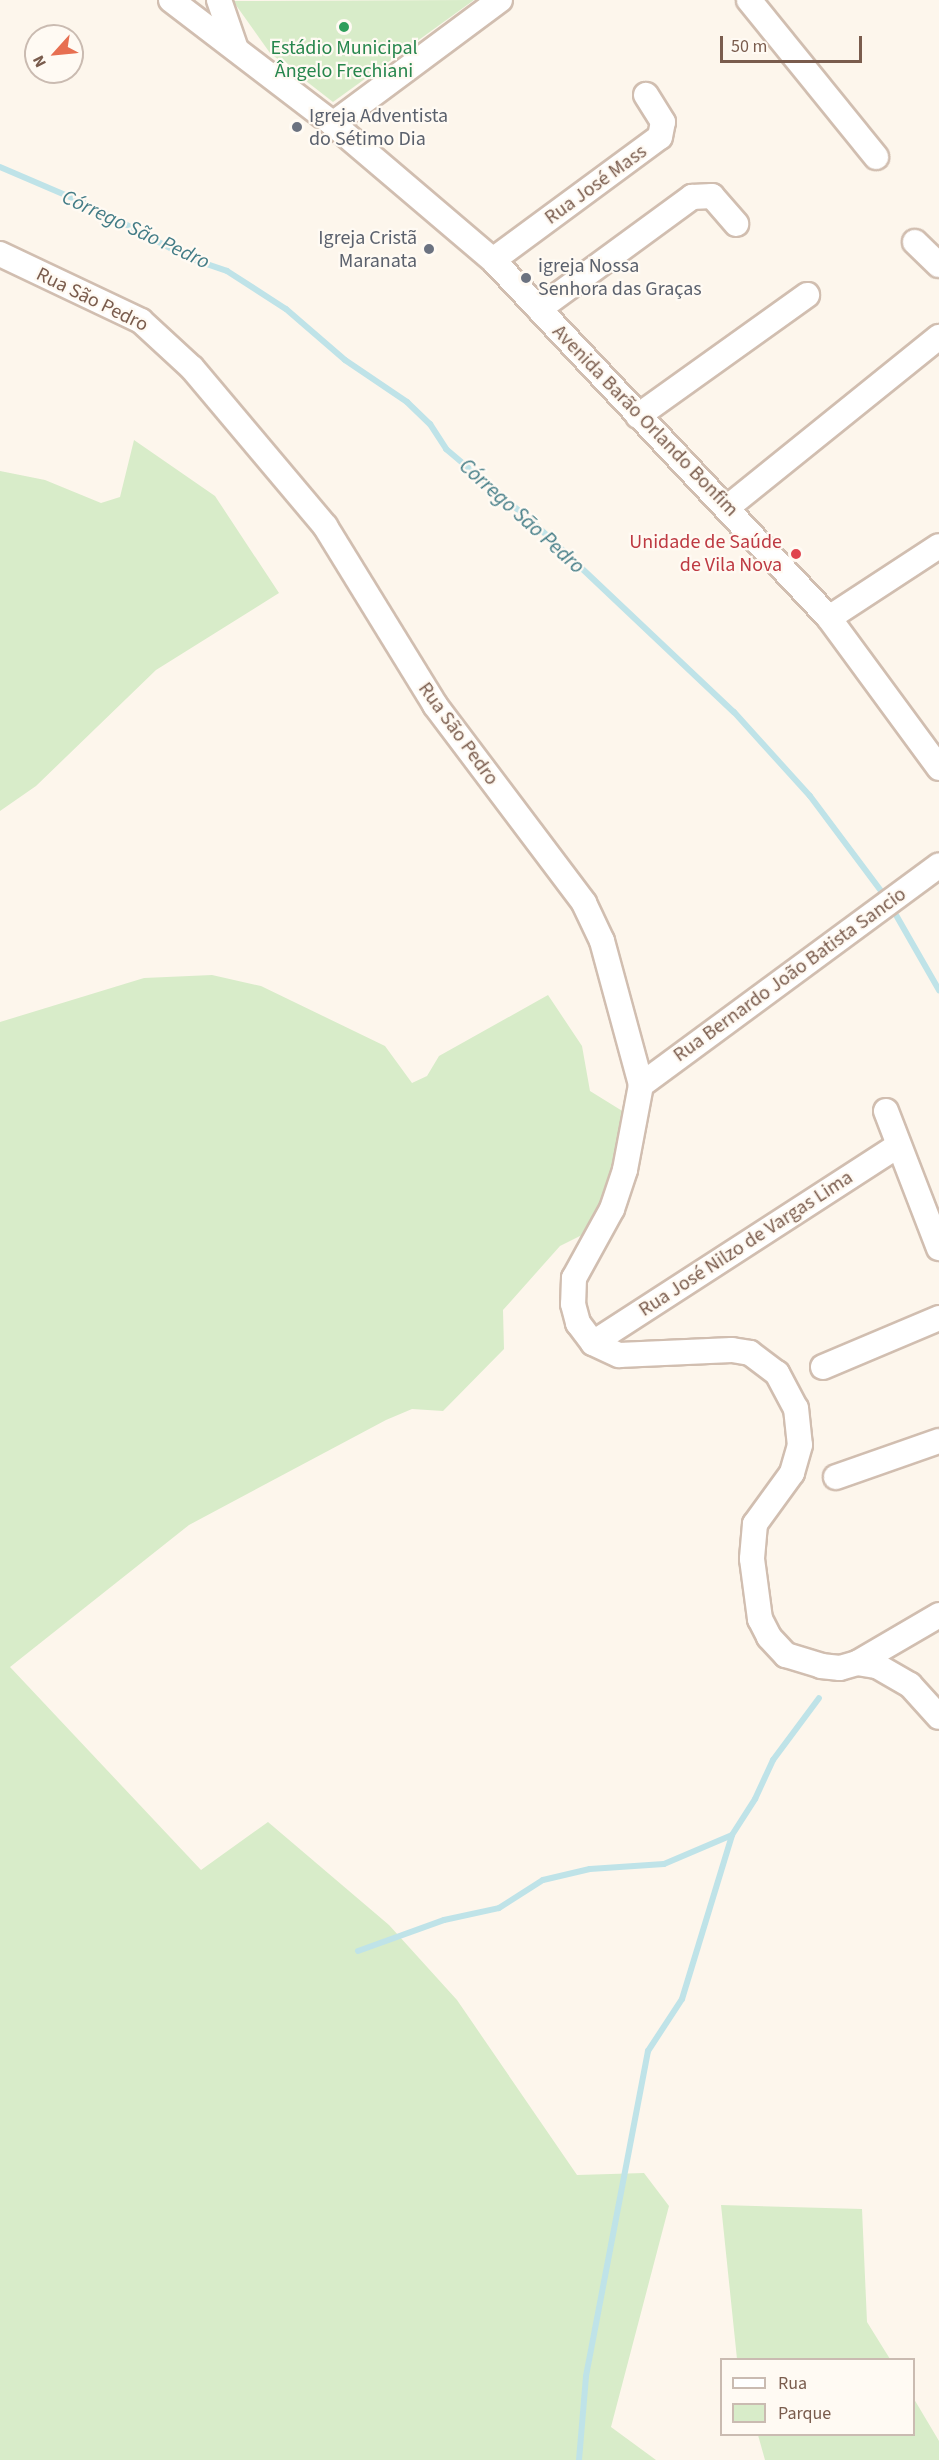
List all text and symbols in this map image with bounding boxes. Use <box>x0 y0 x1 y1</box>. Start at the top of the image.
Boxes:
marker: Estádio Municipal Ângelo Frechiani <box>337 20 351 34</box>
north arrow <box>24 24 84 84</box>
scale bar <box>723 24 866 62</box>
text: 50 m <box>731 34 767 59</box>
place label: Estádio Municipal Ângelo Frechiani <box>270 36 418 83</box>
text: N <box>28 52 52 71</box>
place label: Igreja Adventista do Sétimo Dia <box>309 104 448 151</box>
marker: Igreja Adventista do Sétimo Dia <box>290 120 304 134</box>
street label: Rua José Mass <box>540 140 652 230</box>
water label: Córrego São Pedro <box>58 184 214 274</box>
place label: Igreja Cristã Maranata <box>318 226 417 273</box>
marker: Igreja Cristã Maranata <box>422 242 436 256</box>
place label: igreja Nossa Senhora das Graças <box>538 254 702 301</box>
street label: Rua São Pedro <box>32 263 152 337</box>
marker: igreja Nossa Senhora das Graças <box>519 271 533 285</box>
street label: Avenida Barão Orlando Bonfim <box>547 320 743 522</box>
water label: Córrego São Pedro <box>454 453 590 579</box>
place label: Unidade de Saúde de Vila Nova <box>629 530 782 577</box>
marker: Unidade de Saúde de Vila Nova <box>787 545 805 563</box>
street label: Rua São Pedro <box>413 678 503 790</box>
street label: Rua Bernardo João Batista Sancio <box>669 882 911 1068</box>
street label: Rua José Nilzo de Vargas Lima <box>634 1166 858 1322</box>
legend <box>720 2358 915 2436</box>
text: Rua <box>778 2371 807 2396</box>
text: Parque <box>778 2401 831 2426</box>

